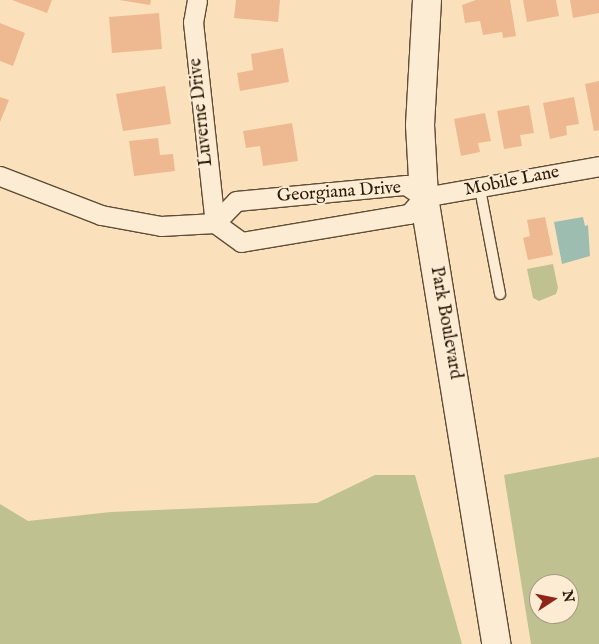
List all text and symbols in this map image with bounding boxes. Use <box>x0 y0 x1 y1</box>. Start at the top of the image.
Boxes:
street label: Luverne Drive <box>186 57 218 167</box>
street label: Mobile Lane <box>463 162 561 202</box>
street label: Georgiana Drive <box>276 178 402 208</box>
street label: Park Boulevard <box>424 265 466 381</box>
north arrow <box>529 574 579 624</box>
text: N <box>558 589 578 604</box>

